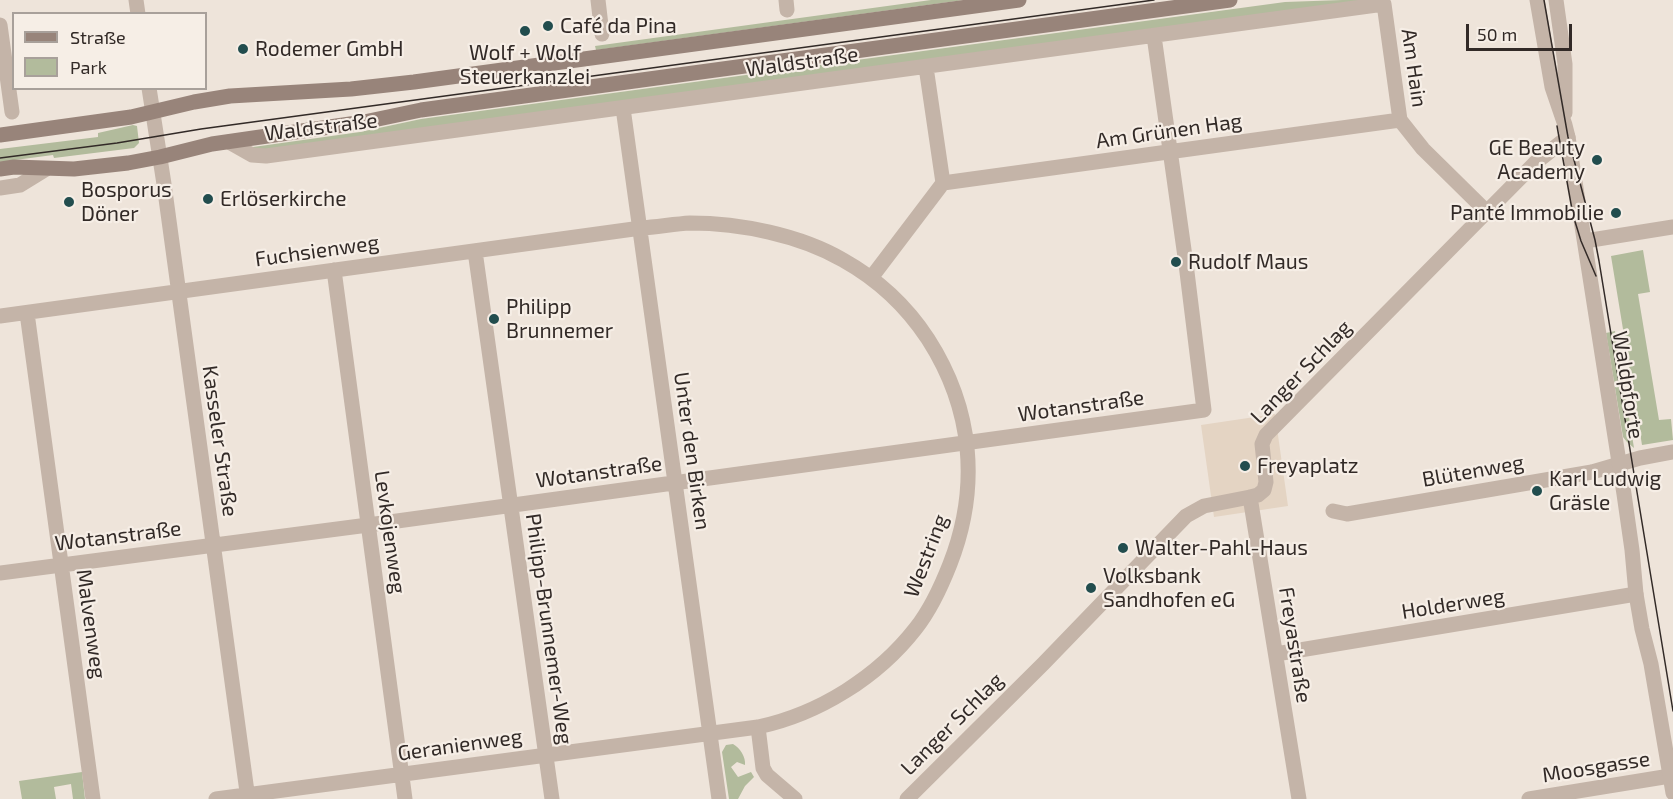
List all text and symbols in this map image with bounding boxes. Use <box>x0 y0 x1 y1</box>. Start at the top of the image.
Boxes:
legend <box>12 12 207 90</box>
scale bar <box>1469 12 1576 50</box>
place label: Café da Pina <box>560 13 677 39</box>
marker: Café da Pina <box>541 19 555 33</box>
text: 50 m <box>1477 23 1517 45</box>
marker: Wolf + Wolf Steuerkanzlei <box>518 24 532 38</box>
text: Straße <box>70 26 126 48</box>
street label: Am Hain <box>1396 27 1432 109</box>
place label: Rodemer GmbH <box>255 36 403 62</box>
place label: Wolf + Wolf Steuerkanzlei <box>460 40 590 90</box>
marker: Rodemer GmbH <box>236 42 250 56</box>
street label: Waldstraße <box>744 42 860 82</box>
text: Park <box>70 56 107 78</box>
street label: Waldstraße <box>263 108 379 146</box>
street label: Am Grünen Hag <box>1094 108 1244 154</box>
place label: GE Beauty Academy <box>1488 135 1585 185</box>
marker: GE Beauty Academy <box>1590 153 1604 167</box>
place label: Bosporus Döner <box>81 177 172 227</box>
place label: Erlöserkirche <box>220 186 347 212</box>
marker: Erlöserkirche <box>201 192 215 206</box>
marker: Bosporus Döner <box>62 195 76 209</box>
place label: Panté Immobilie <box>1450 200 1604 226</box>
marker: Panté Immobilie <box>1609 206 1623 220</box>
street label: Fuchsienweg <box>253 230 381 272</box>
place label: Rudolf Maus <box>1188 249 1308 275</box>
marker: Rudolf Maus <box>1169 255 1183 269</box>
place label: Philipp Brunnemer <box>506 294 613 344</box>
marker: Philipp Brunnemer <box>487 312 501 326</box>
street label: Langer Schlag <box>1245 315 1357 429</box>
street label: Waldpforte <box>1607 329 1649 441</box>
street label: Kasseler Straße <box>197 364 243 518</box>
street label: Unter den Birken <box>668 370 716 532</box>
street label: Wotanstraße <box>1016 385 1146 427</box>
street label: Blütenweg <box>1420 450 1526 492</box>
street label: Wotanstraße <box>534 451 664 493</box>
place label: Freyaplatz <box>1257 453 1359 479</box>
marker: Freyaplatz <box>1238 459 1252 473</box>
place label: Karl Ludwig Gräsle <box>1549 466 1661 516</box>
street label: Levkojenweg <box>369 469 411 595</box>
marker: Karl Ludwig Gräsle <box>1530 484 1544 498</box>
street label: Westring <box>899 511 953 601</box>
street label: Philipp-Brunnemer-Weg <box>520 512 578 746</box>
street label: Wotanstraße <box>53 516 183 556</box>
place label: Walter-Pahl-Haus <box>1135 535 1308 561</box>
marker: Walter-Pahl-Haus <box>1116 541 1130 555</box>
place label: Volksbank Sandhofen eG <box>1103 563 1235 613</box>
street label: Malvenweg <box>71 568 111 680</box>
marker: Volksbank Sandhofen eG <box>1084 581 1098 595</box>
street label: Holderweg <box>1400 583 1506 625</box>
street label: Freyastraße <box>1273 585 1317 705</box>
street label: Langer Schlag <box>896 668 1008 780</box>
street label: Geranienweg <box>396 724 524 766</box>
street label: Moosgasse <box>1540 746 1652 788</box>

